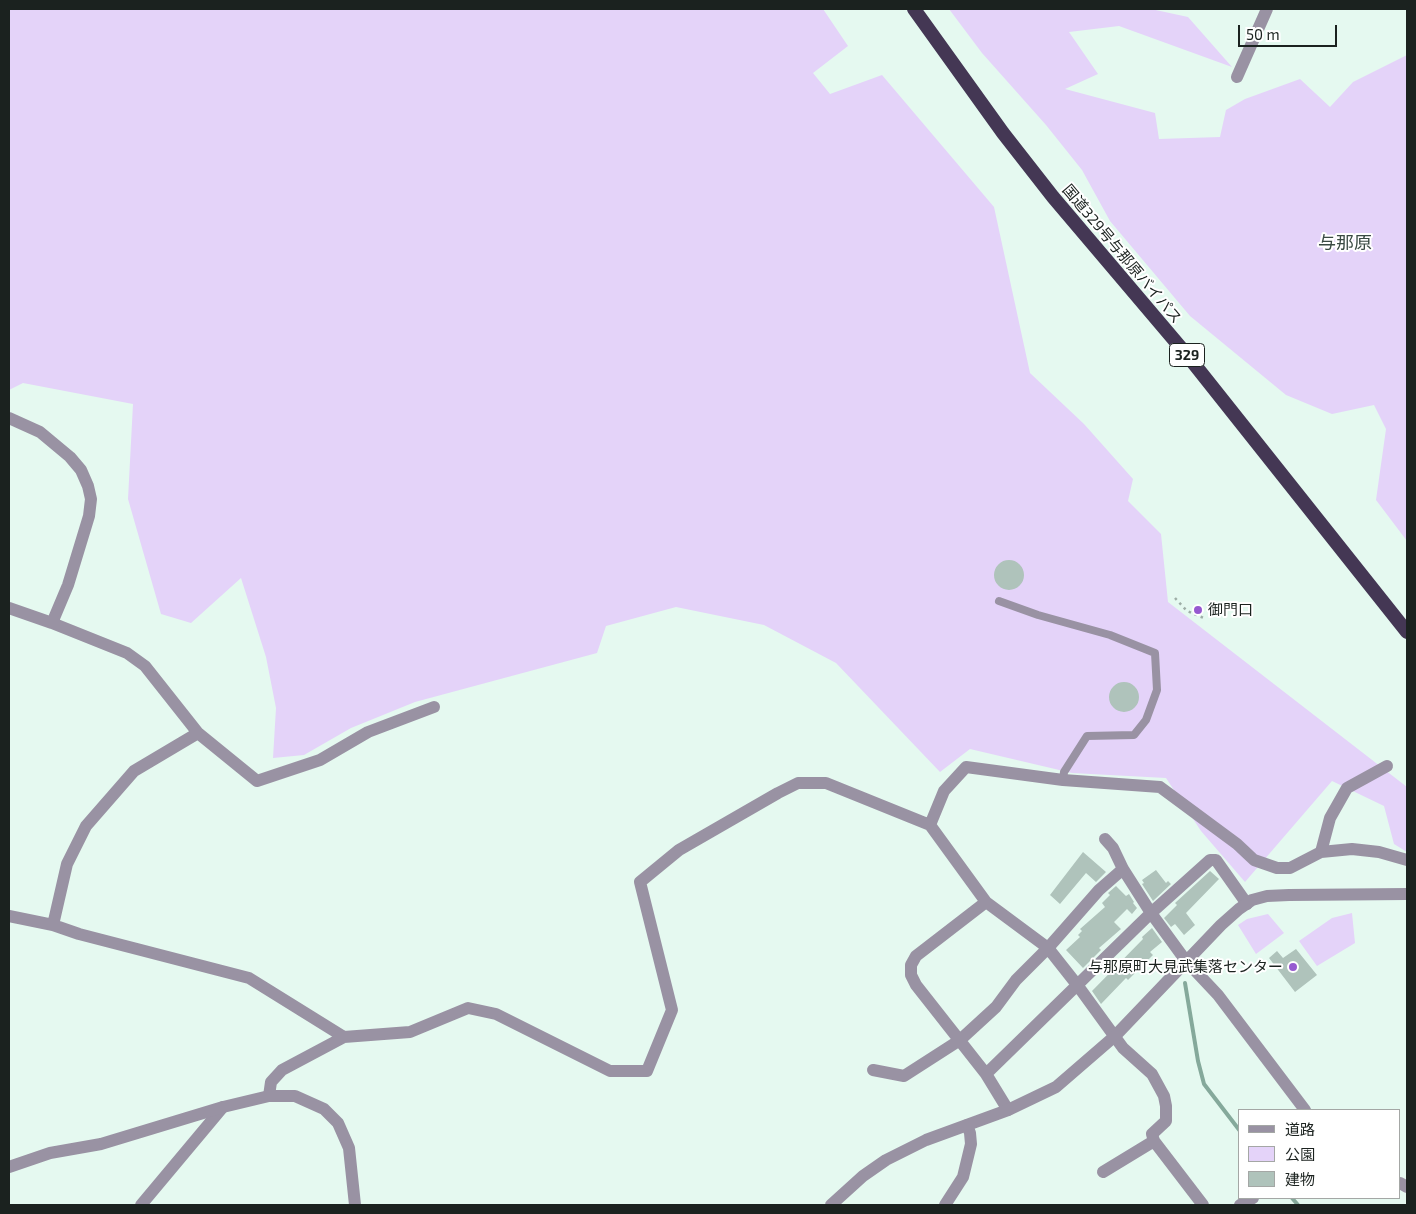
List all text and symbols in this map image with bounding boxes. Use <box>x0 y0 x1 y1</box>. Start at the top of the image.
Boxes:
scale bar <box>1241 15 1340 47</box>
text: 50 m <box>1246 25 1280 43</box>
street label: 国道329号与那原バイパス <box>1059 181 1185 327</box>
district label: 与那原 <box>1318 232 1372 254</box>
road number: 329 <box>1170 344 1204 366</box>
place label: 御門口 <box>1208 601 1253 619</box>
marker: 御門口 <box>1192 604 1204 616</box>
place label: 与那原町大見武集落センター <box>1088 958 1283 976</box>
marker: 与那原町大見武集落センター <box>1287 961 1299 973</box>
legend <box>1238 1109 1401 1199</box>
text: 道路 <box>1285 1120 1315 1138</box>
text: 公園 <box>1285 1145 1315 1163</box>
text: 建物 <box>1285 1170 1315 1188</box>

